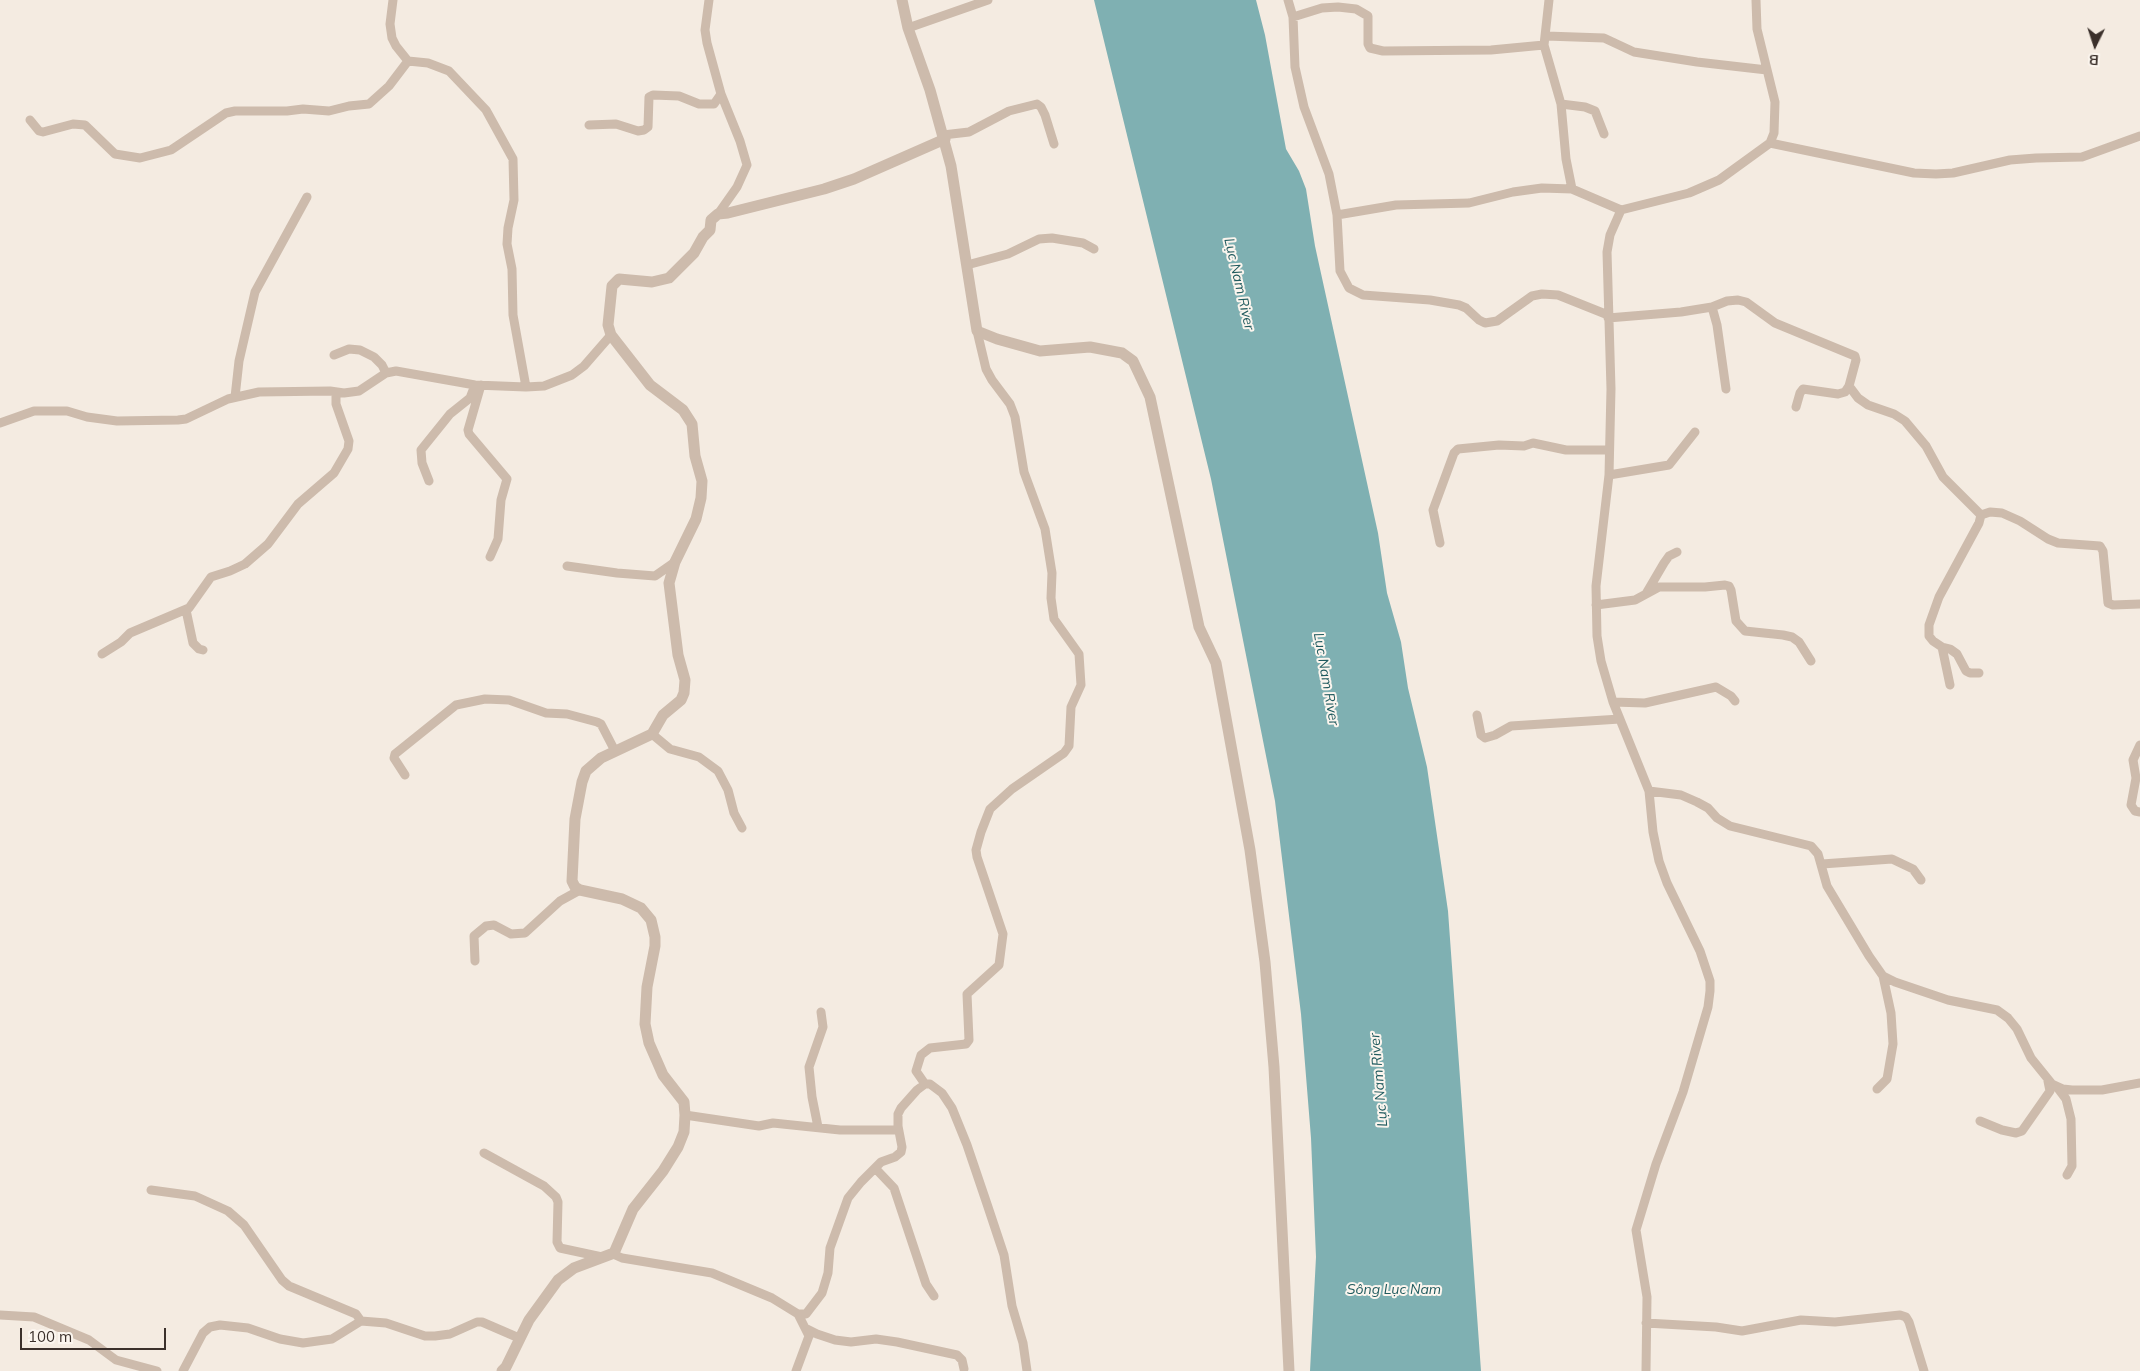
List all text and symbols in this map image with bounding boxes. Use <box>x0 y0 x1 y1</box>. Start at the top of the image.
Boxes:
north arrow <box>2070 20 2120 70</box>
text: B <box>2089 51 2099 69</box>
water label: Lục Nam River <box>1220 236 1258 332</box>
water label: Lục Nam River <box>1310 631 1342 727</box>
water label: Lục Nam River <box>1367 1032 1391 1128</box>
water label: Sông Lục Nam <box>1347 1282 1441 1298</box>
scale bar <box>22 1318 169 1350</box>
text: 100 m <box>28 1327 72 1346</box>

